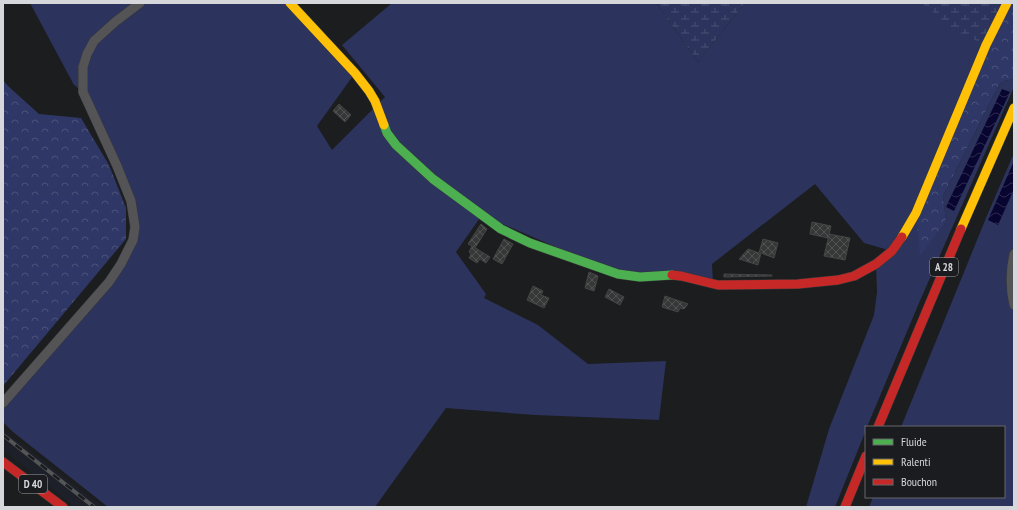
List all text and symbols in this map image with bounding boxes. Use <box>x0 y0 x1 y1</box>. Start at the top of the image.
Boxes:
road number: A 28 <box>930 258 958 276</box>
legend <box>865 426 1005 498</box>
text: Fluide <box>901 434 927 449</box>
text: Ralenti <box>901 454 930 469</box>
text: Bouchon <box>901 474 937 489</box>
road number: D 40 <box>19 475 47 493</box>

